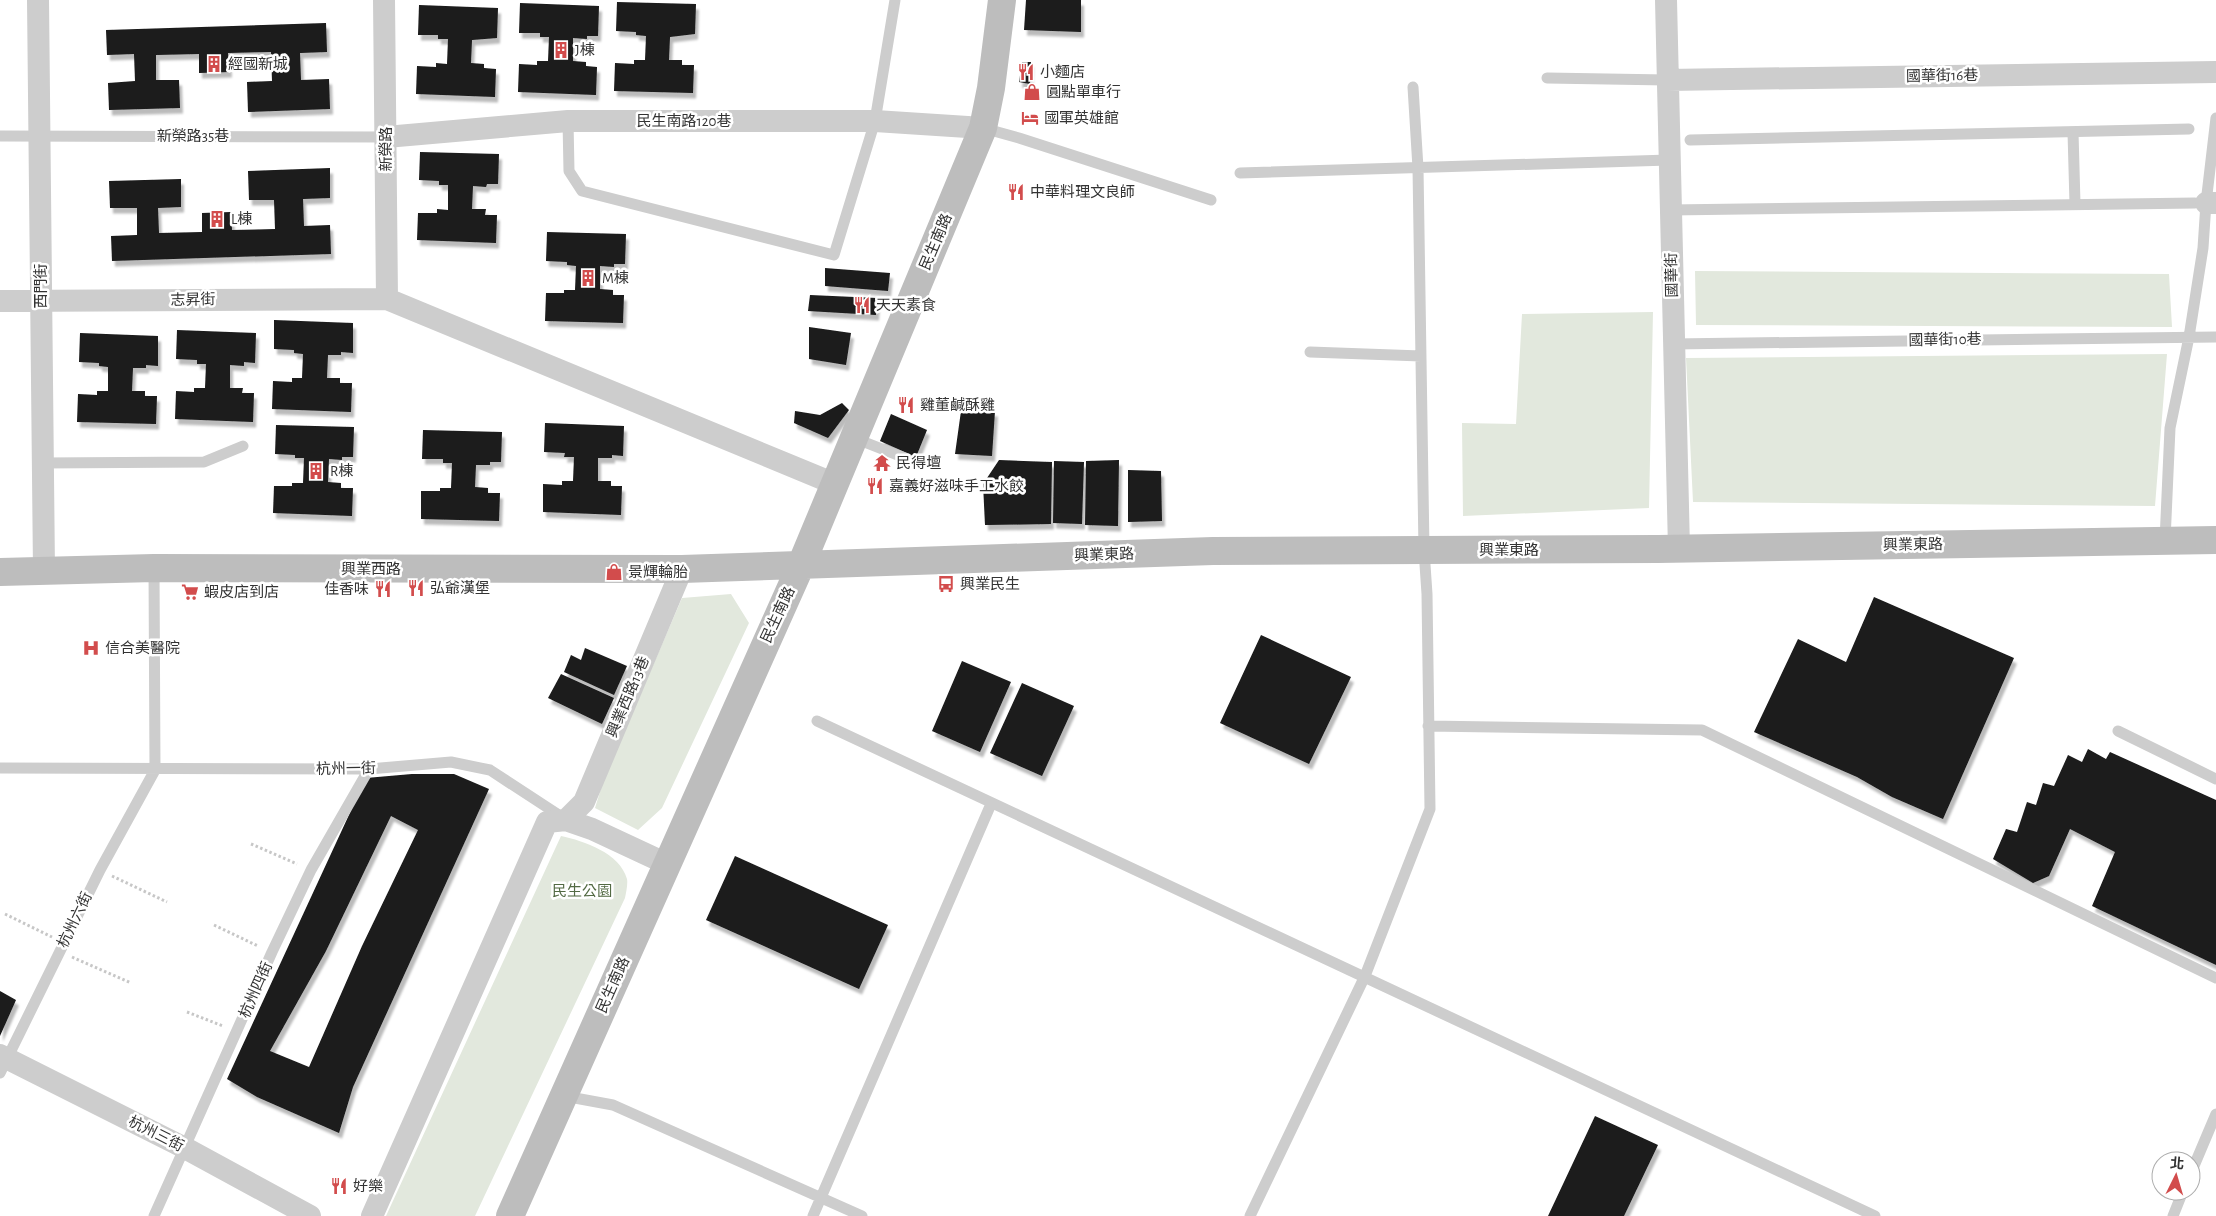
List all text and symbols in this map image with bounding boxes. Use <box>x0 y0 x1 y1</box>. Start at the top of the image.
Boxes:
building icon: J棟 <box>551 40 571 60</box>
place label: J棟 <box>575 41 595 58</box>
building icon: 經國新城 <box>204 54 224 74</box>
place label: 經國新城 <box>228 56 288 72</box>
restaurant icon: 小麵店 <box>1016 62 1036 82</box>
place label: 小麵店 <box>1040 64 1085 80</box>
street label: 國華街16巷 <box>1906 67 1978 84</box>
shop icon: 圓點單車行 <box>1022 82 1042 102</box>
place label: 圓點單車行 <box>1046 84 1121 100</box>
hotel icon: 國軍英雄館 <box>1020 108 1040 128</box>
place label: 國軍英雄館 <box>1044 110 1119 126</box>
street label: 民生南路120巷 <box>637 113 731 129</box>
street label: 新榮路 <box>378 126 394 172</box>
street label: 新榮路35巷 <box>157 128 229 144</box>
restaurant icon: 中華料理文良師 <box>1006 182 1026 202</box>
place label: 中華料理文良師 <box>1030 183 1135 200</box>
building icon: L棟 <box>207 209 227 229</box>
place label: L棟 <box>231 210 252 227</box>
street label: 民生南路 <box>916 211 955 273</box>
street label: 國華街 <box>1663 252 1680 298</box>
street label: 西門街 <box>33 263 49 309</box>
building icon: M棟 <box>578 268 598 288</box>
place label: M棟 <box>602 269 629 286</box>
street label: 志昇街 <box>170 291 216 308</box>
restaurant icon: 天天素食 <box>852 295 872 315</box>
place label: 天天素食 <box>876 297 936 313</box>
street label: 國華街10巷 <box>1908 331 1982 348</box>
restaurant icon: 雞董鹹酥雞 <box>896 395 916 415</box>
place label: 雞董鹹酥雞 <box>920 397 995 413</box>
temple icon: 民得壇 <box>872 453 892 473</box>
place label: 民得壇 <box>896 454 941 471</box>
building icon: R棟 <box>306 461 326 481</box>
place label: R棟 <box>330 462 353 479</box>
restaurant icon: 嘉義好滋味手工水餃 <box>865 476 885 496</box>
place label: 嘉義好滋味手工水餃 <box>889 477 1024 494</box>
street label: 興業東路 <box>1883 536 1943 553</box>
street label: 興業東路 <box>1479 542 1539 558</box>
street label: 興業東路 <box>1074 545 1134 564</box>
street label: 興業西路 <box>341 561 401 577</box>
shop icon: 景輝輪胎 <box>604 562 624 582</box>
place label: 景輝輪胎 <box>628 563 688 580</box>
bus stop icon: 興業民生 <box>936 574 956 594</box>
place label: 興業民生 <box>960 576 1020 592</box>
restaurant icon: 弘爺漢堡 <box>406 578 426 598</box>
restaurant icon: 佳香味 <box>373 579 393 599</box>
place label: 弘爺漢堡 <box>430 580 490 596</box>
place label: 佳香味 <box>324 581 369 597</box>
supermarket icon: 蝦皮店到店 <box>180 582 200 602</box>
place label: 蝦皮店到店 <box>204 584 279 600</box>
street label: 民生南路 <box>758 584 797 645</box>
hospital icon: 信合美醫院 <box>81 638 101 658</box>
place label: 信合美醫院 <box>105 640 180 656</box>
street label: 興業西路13巷 <box>603 654 652 740</box>
street label: 杭州一街 <box>316 759 376 777</box>
park label: 民生公園 <box>552 883 612 899</box>
street label: 杭州六街 <box>53 889 95 950</box>
street label: 民生南路 <box>593 954 632 1015</box>
street label: 杭州四街 <box>235 959 275 1020</box>
street label: 杭州三街 <box>126 1112 187 1154</box>
north arrow <box>2151 1151 2201 1201</box>
text: 北 <box>2169 1155 2185 1172</box>
restaurant icon: 好樂 <box>329 1176 349 1196</box>
place label: 好樂 <box>353 1177 383 1194</box>

